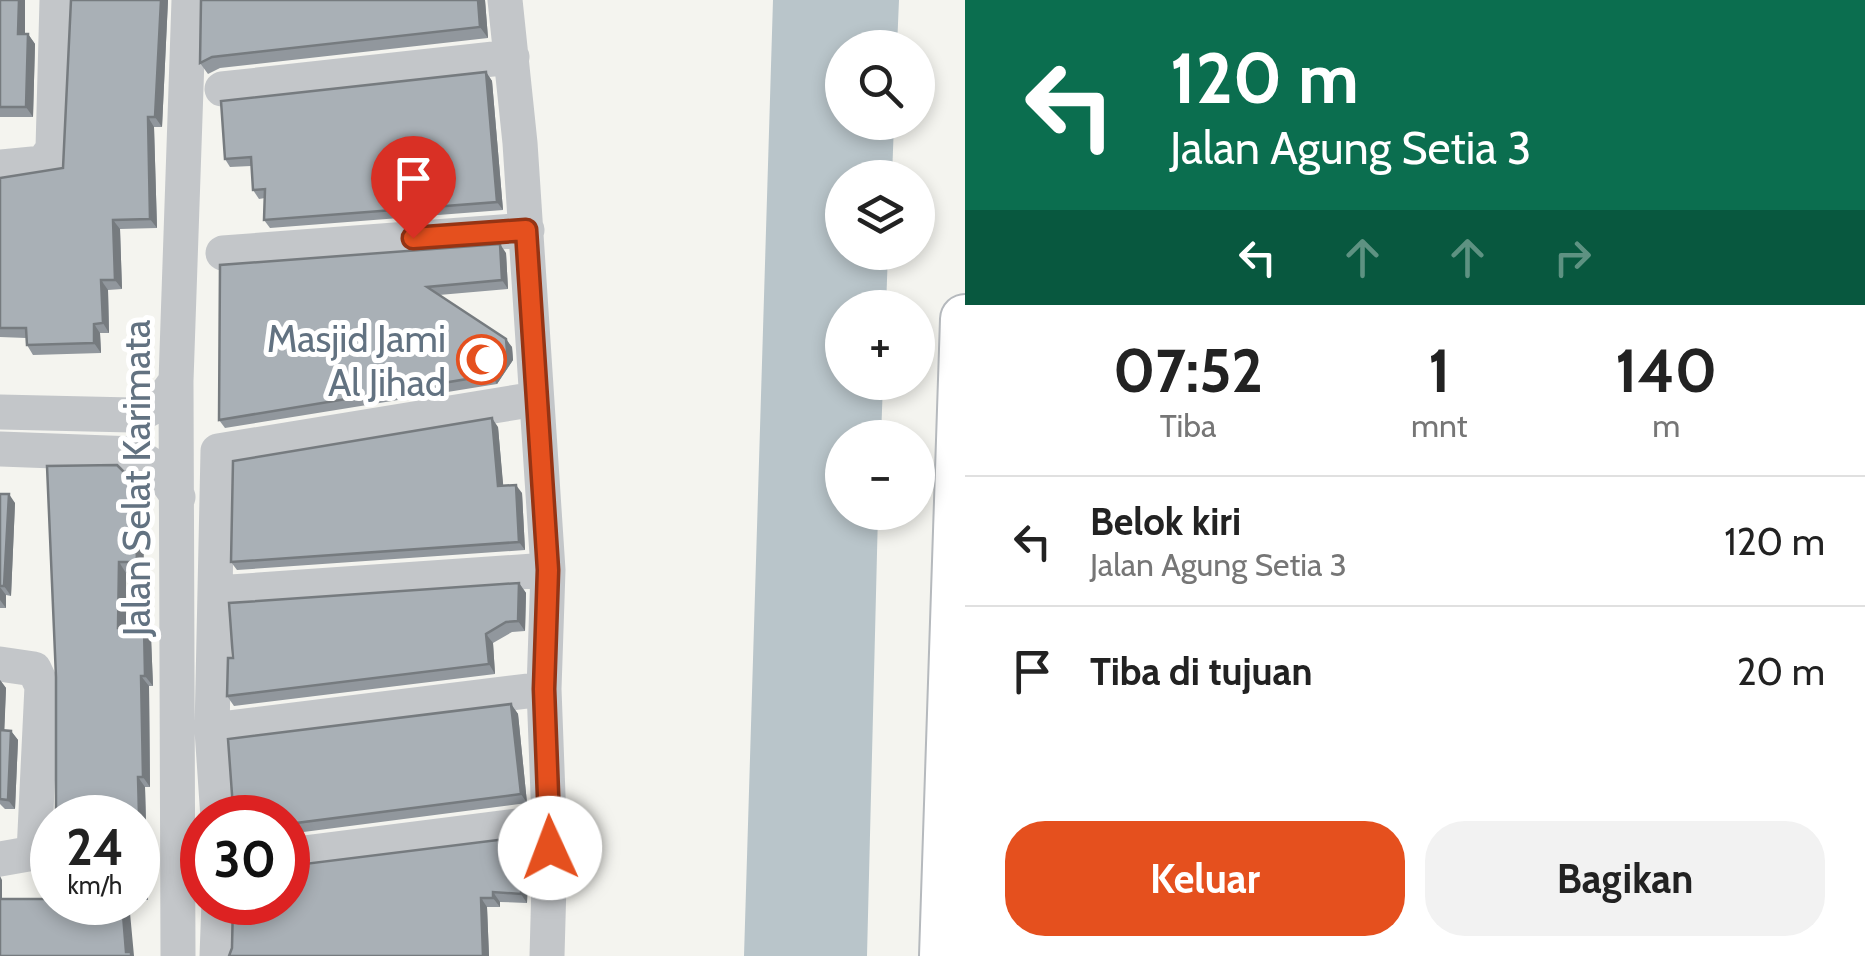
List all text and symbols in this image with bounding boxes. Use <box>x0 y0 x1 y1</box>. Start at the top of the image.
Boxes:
map controls <box>825 30 935 530</box>
button: search <box>825 30 935 140</box>
text: 120 m <box>1170 35 1359 121</box>
icon: left <box>1005 40 1135 170</box>
text: Jalan Agung Setia 3 <box>1170 121 1531 175</box>
pin <box>371 136 456 239</box>
icon: arrive <box>386 151 441 206</box>
button: layers <box>825 160 935 270</box>
icon: left <box>1230 230 1285 285</box>
icon: ahead <box>1335 230 1390 285</box>
icon: ahead <box>1440 230 1495 285</box>
icon: right <box>1545 230 1600 285</box>
button: + <box>825 290 935 400</box>
place label: Masjid Jami Al Jihad <box>267 315 446 406</box>
street label: Jalan Selat Karimata <box>113 320 160 637</box>
mosque icon: Masjid Jami Al Jihad <box>455 334 507 386</box>
text: 07:52 <box>1113 334 1263 407</box>
text: 1 <box>1428 334 1450 407</box>
text: 140 <box>1615 334 1717 407</box>
text: Tiba <box>1160 406 1216 445</box>
text: mnt <box>1411 406 1467 445</box>
text: m <box>1652 406 1680 445</box>
button: − <box>825 420 935 530</box>
text: Belok kiri <box>1090 498 1241 545</box>
icon: left <box>1005 514 1060 569</box>
text: 120 m <box>1724 518 1825 565</box>
text: Jalan Agung Setia 3 <box>1090 545 1347 584</box>
icon: arrive <box>1005 644 1060 699</box>
text: Tiba di tujuan <box>1090 648 1312 695</box>
text: 20 m <box>1737 648 1825 695</box>
speed limit sign: 30 <box>180 795 310 925</box>
position arrow <box>498 796 602 900</box>
text: 24 <box>66 817 124 878</box>
button: Keluar <box>1005 821 1405 936</box>
button: Bagikan <box>1425 821 1825 936</box>
text: km/h <box>68 870 122 900</box>

